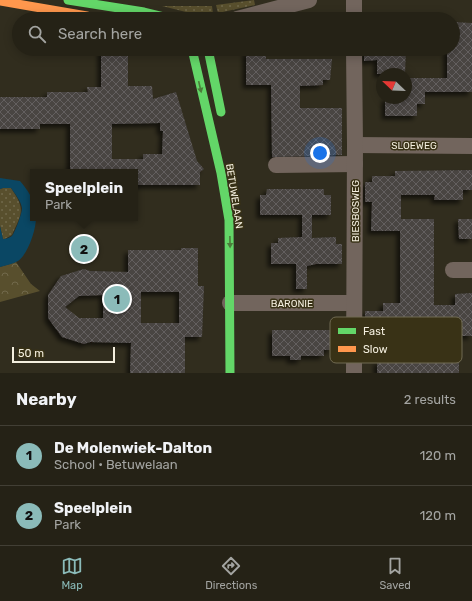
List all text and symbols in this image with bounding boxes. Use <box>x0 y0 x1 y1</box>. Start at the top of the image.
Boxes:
search box <box>12 12 460 56</box>
icon: search <box>26 23 48 45</box>
text: Search here <box>58 25 142 43</box>
north arrow <box>376 68 412 104</box>
one-way arrow <box>198 81 204 93</box>
street label: SLOEWEG <box>391 140 437 152</box>
your location <box>310 143 330 163</box>
street label: BETUWELAAN <box>223 163 245 230</box>
popup <box>30 169 138 221</box>
text: Speelplein <box>45 179 123 197</box>
street label: BIESBOSWEG <box>350 180 362 242</box>
text: Park <box>45 197 72 212</box>
pin: 2 <box>71 234 97 264</box>
one-way arrow <box>227 236 233 249</box>
pin: 1 <box>104 284 130 314</box>
street label: BARONIE <box>271 298 313 310</box>
legend <box>330 317 462 363</box>
text: Fast <box>363 325 386 338</box>
text: Slow <box>363 343 388 356</box>
scale bar <box>12 345 115 364</box>
text: 50 m <box>18 347 44 360</box>
text: Nearby <box>16 389 77 409</box>
text: 2 results <box>404 392 456 407</box>
text: De Molenwiek-Dalton <box>54 439 212 457</box>
text: 1 <box>26 448 32 463</box>
text: 120 m <box>420 448 456 463</box>
text: School · Betuwelaan <box>54 457 178 472</box>
text: Speelplein <box>54 499 132 517</box>
text: 2 <box>25 508 33 523</box>
text: 120 m <box>420 508 456 523</box>
text: Park <box>54 517 81 532</box>
tab: Map <box>61 555 83 592</box>
tab: Directions <box>205 555 257 592</box>
tab: Saved <box>380 555 411 592</box>

